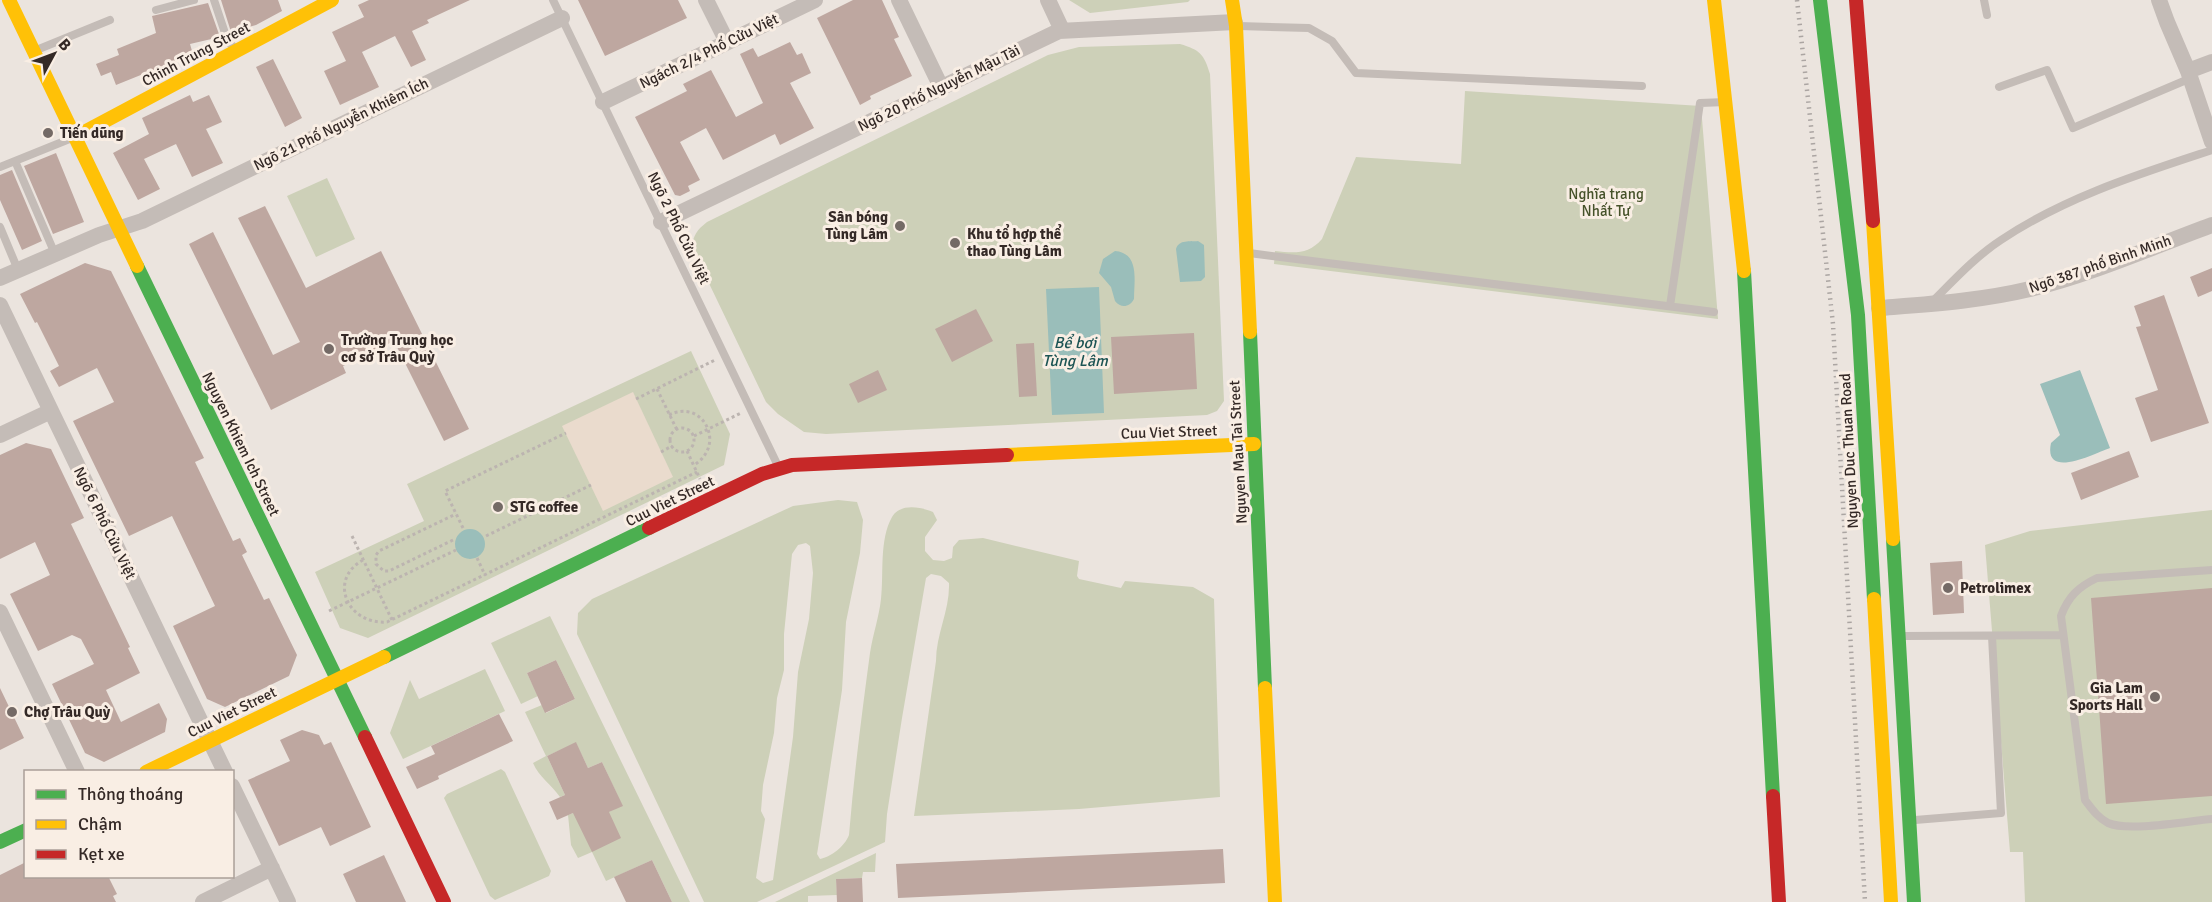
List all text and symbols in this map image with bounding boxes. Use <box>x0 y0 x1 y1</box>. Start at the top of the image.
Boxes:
street label: Ngách 2/4 Phố Cửu Việt <box>637 10 781 92</box>
street label: Chinh Trung Street <box>139 18 253 90</box>
north arrow <box>24 24 84 84</box>
text: B <box>54 35 75 55</box>
street label: Ngõ 20 Phố Nguyễn Mậu Tài <box>855 40 1023 135</box>
street label: Ngõ 21 Phố Nguyễn Khiêm Ích <box>250 73 431 174</box>
place label: Tiến dũng <box>60 123 124 142</box>
marker: Tiến dũng <box>41 126 55 140</box>
street label: Ngõ 2 Phố Cửu Việt <box>644 169 714 287</box>
park label: Nghĩa trang Nhất Tự <box>1568 185 1644 220</box>
place label: Sân bóng Tùng Lâm <box>826 208 888 243</box>
marker: Sân bóng Tùng Lâm <box>893 219 907 233</box>
place label: Khu tổ hợp thể thao Tùng Lâm <box>966 223 1062 260</box>
street label: Ngõ 387 phố Bình Minh <box>2026 231 2174 297</box>
marker: Khu tổ hợp thể thao Tùng Lâm <box>948 236 962 250</box>
place label: Trường Trung học cơ sở Trâu Quỳ <box>341 331 453 366</box>
water label: Bể bơi Tùng Lâm <box>1042 333 1109 371</box>
marker: Trường Trung học cơ sở Trâu Quỳ <box>322 342 336 356</box>
street label: Nguyen Khiem Ich Street <box>198 369 284 519</box>
street label: Nguyen Duc Thuan Road <box>1836 373 1862 529</box>
street label: Nguyen Mau Tai Street <box>1225 380 1251 524</box>
street label: Cuu Viet Street <box>1120 421 1218 443</box>
street label: Ngõ 6 Phố Cửu Việt <box>70 464 140 582</box>
street label: Cuu Viet Street <box>623 472 717 530</box>
place label: STG coffee <box>510 498 578 516</box>
marker: STG coffee <box>491 500 505 514</box>
place label: Petrolimex <box>1960 579 2032 597</box>
marker: Petrolimex <box>1941 581 1955 595</box>
place label: Gia Lam Sports Hall <box>2069 679 2143 714</box>
street label: Cuu Viet Street <box>185 683 279 741</box>
marker: Gia Lam Sports Hall <box>2148 690 2162 704</box>
place label: Chợ Trâu Quỳ <box>24 703 111 721</box>
marker: Chợ Trâu Quỳ <box>5 705 19 719</box>
legend <box>24 770 234 878</box>
text: Thông thoáng <box>78 783 183 805</box>
text: Chậm <box>78 813 122 835</box>
text: Kẹt xe <box>78 843 125 865</box>

